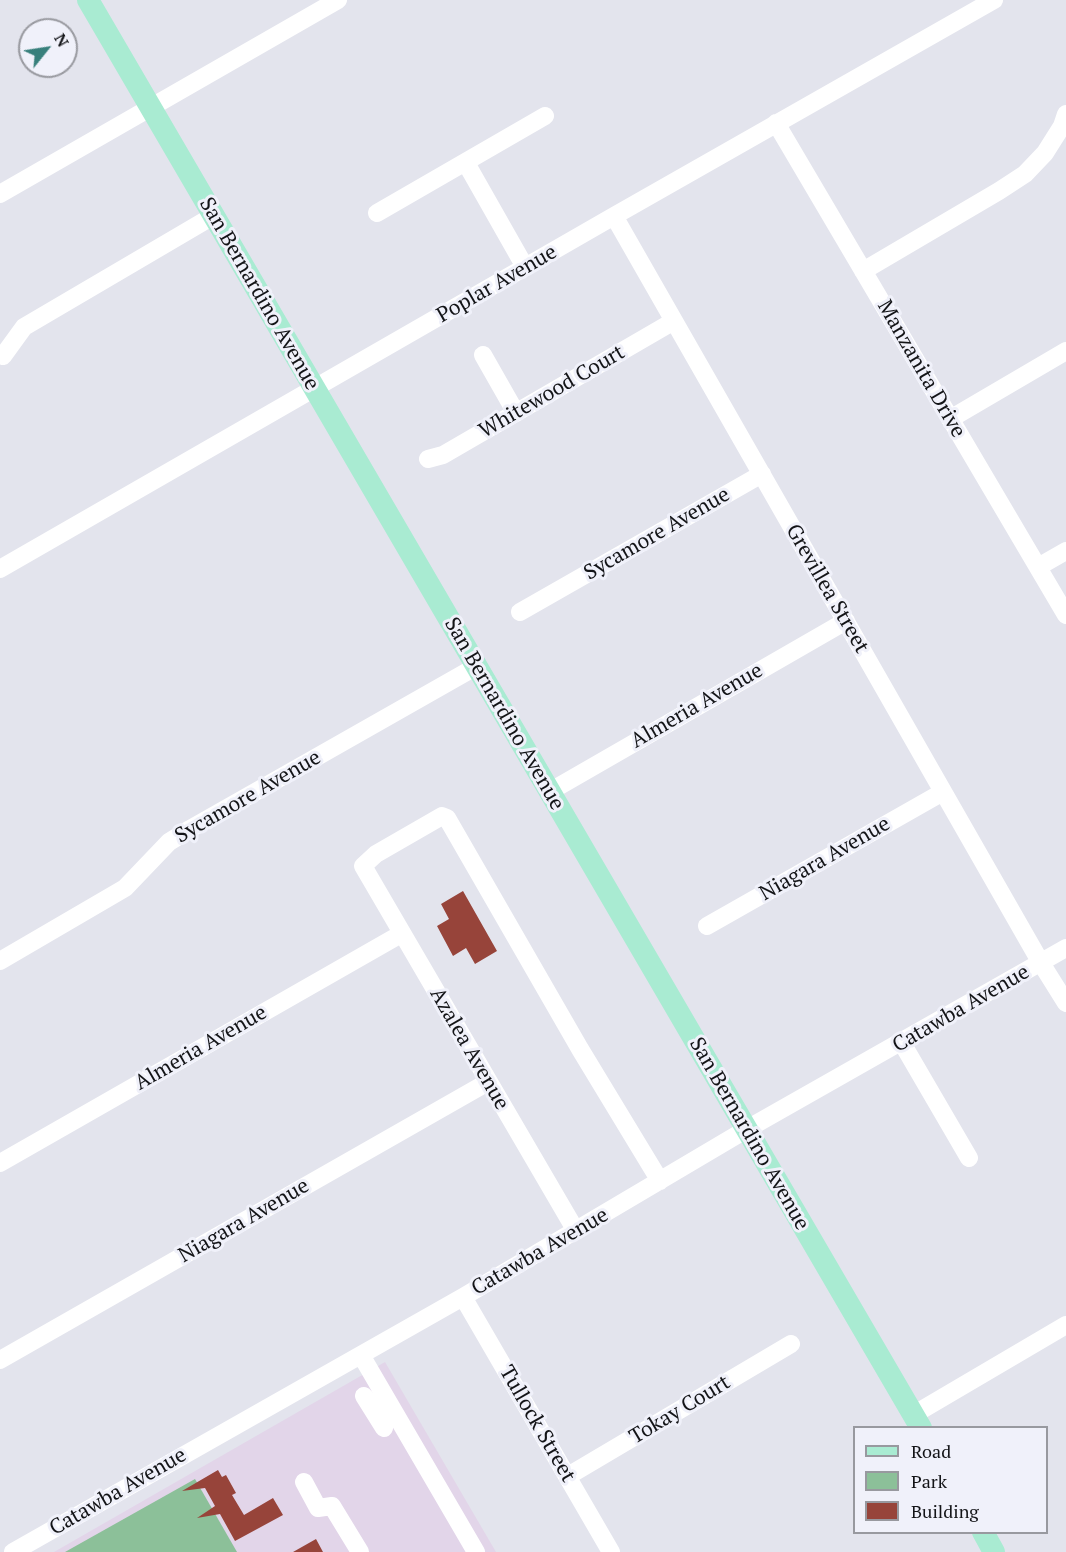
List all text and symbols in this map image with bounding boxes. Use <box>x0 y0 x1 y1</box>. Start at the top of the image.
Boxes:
north arrow <box>18 18 78 78</box>
text: N <box>49 29 74 51</box>
street label: San Bernardino Avenue <box>194 193 324 395</box>
street label: Poplar Avenue <box>433 240 561 328</box>
street label: Manzanita Drive <box>871 296 971 442</box>
street label: Whitewood Court <box>475 340 629 444</box>
street label: Sycamore Avenue <box>580 482 734 586</box>
street label: Grevillea Street <box>780 520 874 658</box>
street label: San Bernardino Avenue <box>439 613 569 815</box>
street label: Almeria Avenue <box>627 658 767 754</box>
street label: Sycamore Avenue <box>171 745 325 849</box>
street label: Niagara Avenue <box>755 811 895 907</box>
street label: Catawba Avenue <box>888 960 1034 1058</box>
street label: Azalea Avenue <box>424 984 514 1114</box>
street label: Almeria Avenue <box>131 1000 271 1096</box>
street label: San Bernardino Avenue <box>684 1033 814 1235</box>
street label: Niagara Avenue <box>174 1173 314 1269</box>
street label: Catawba Avenue <box>467 1203 613 1301</box>
street label: Tullock Street <box>493 1361 581 1487</box>
street label: Tokay Court <box>625 1370 735 1450</box>
legend <box>853 1426 1048 1534</box>
text: Road <box>911 1439 951 1463</box>
street label: Catawba Avenue <box>45 1443 191 1541</box>
text: Park <box>911 1469 947 1493</box>
text: Building <box>911 1499 979 1523</box>

